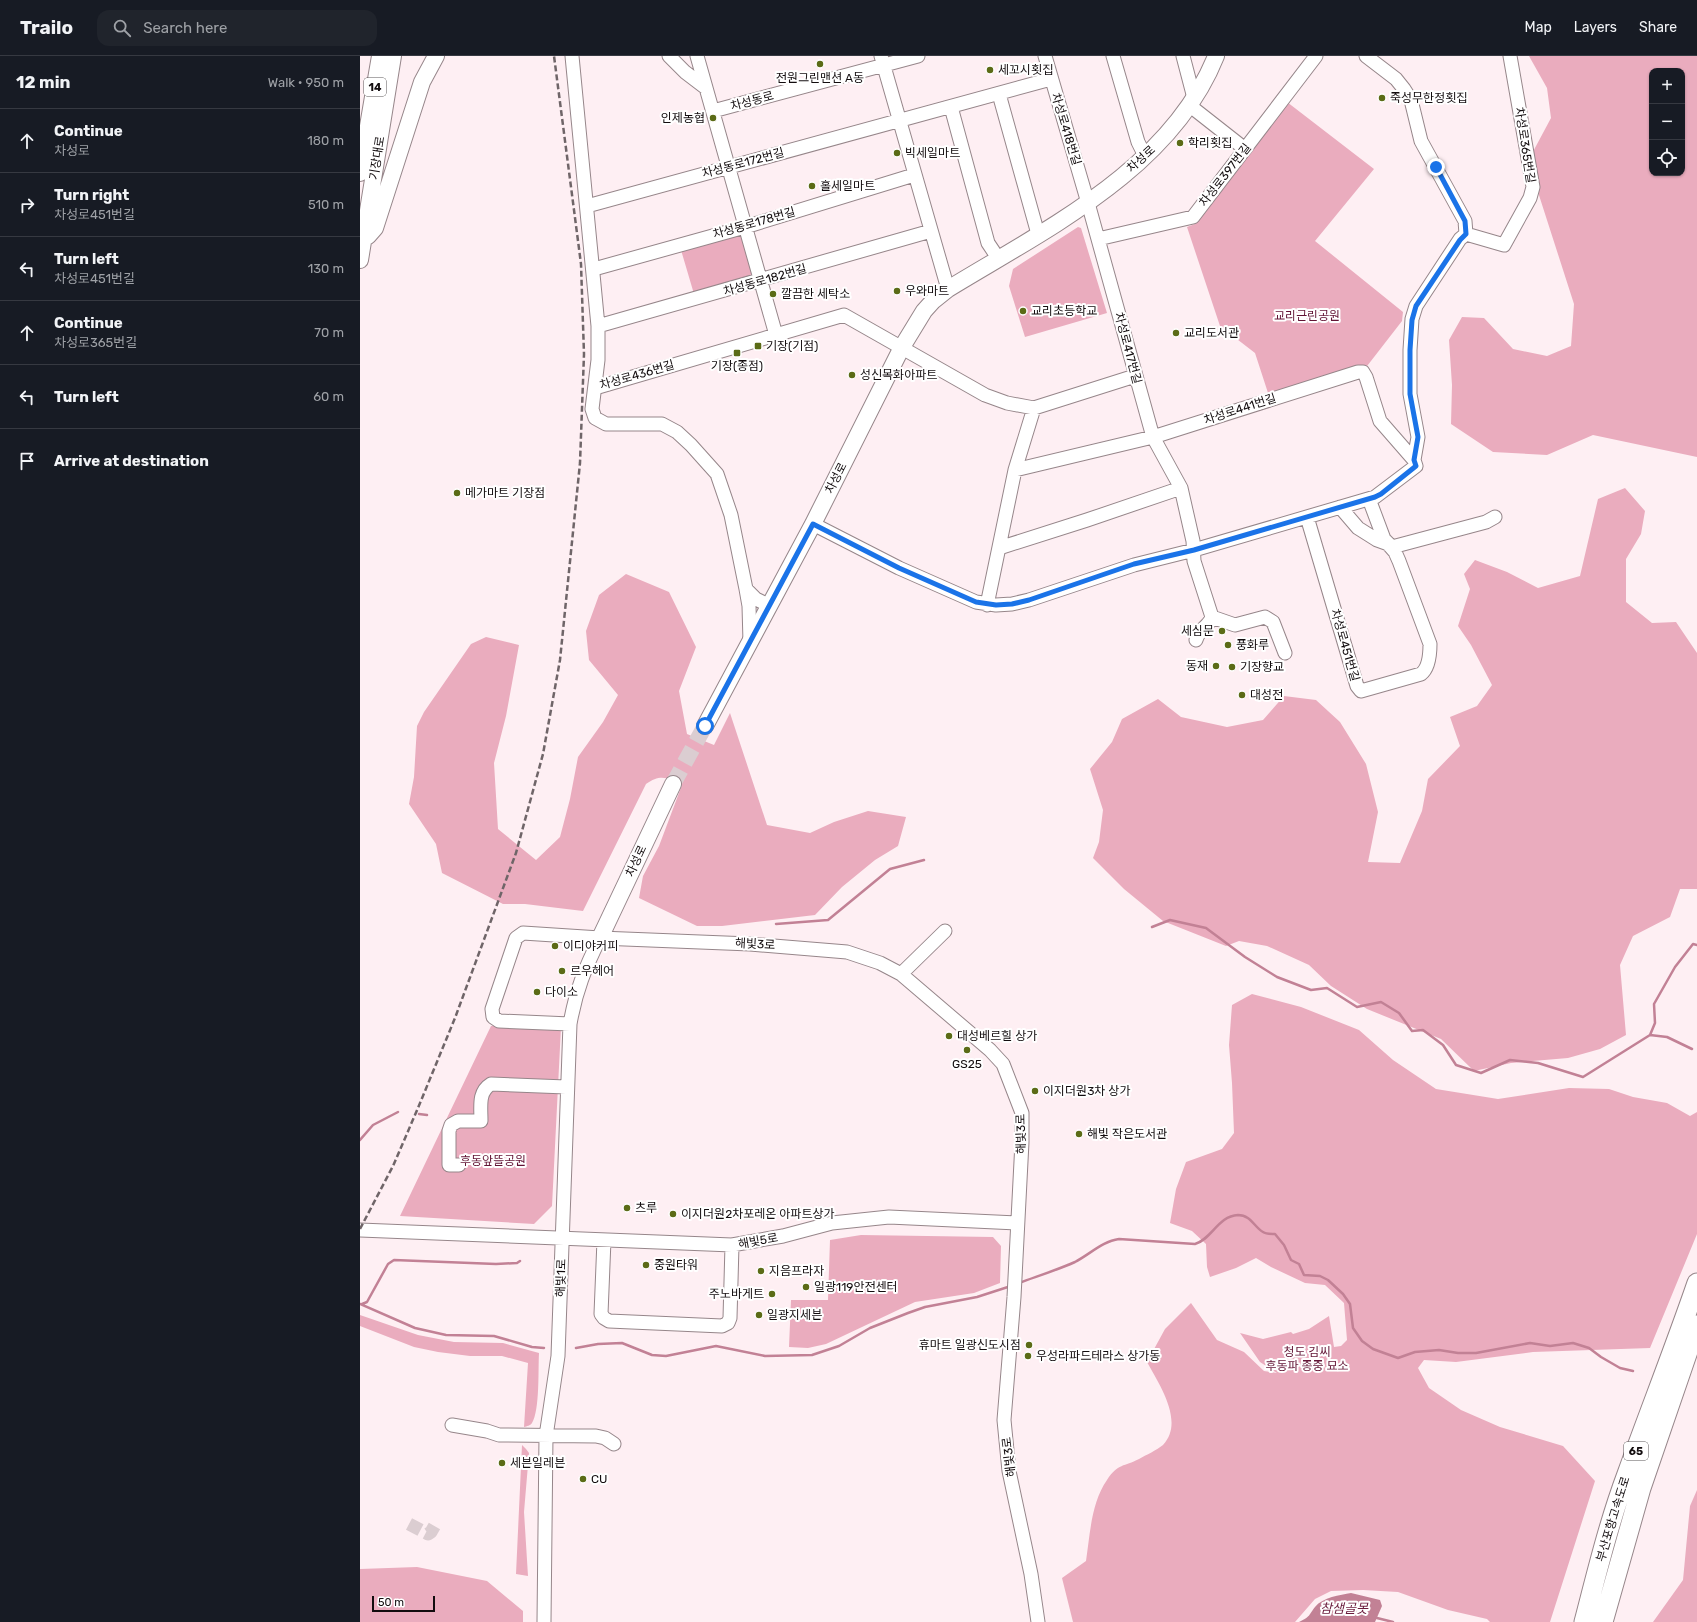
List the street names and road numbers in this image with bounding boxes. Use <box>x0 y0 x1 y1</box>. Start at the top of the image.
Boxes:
road number: 14 <box>364 78 386 96</box>
street label: 차성동로 <box>729 89 775 113</box>
street label: 차성로418번길 <box>1048 91 1084 167</box>
street label: 차성로365번길 <box>1512 106 1538 184</box>
street label: 기장대로 <box>367 135 387 181</box>
street label: 차성로397번길 <box>1196 141 1254 209</box>
street label: 차성로 <box>1124 143 1158 175</box>
street label: 차성동로172번길 <box>700 145 786 181</box>
street label: 차성동로178번길 <box>711 205 797 241</box>
street label: 차성동로182번길 <box>722 261 808 299</box>
street label: 차성로417번길 <box>1112 311 1144 385</box>
street label: 차성로436번길 <box>598 358 676 392</box>
street label: 차성로441번길 <box>1202 391 1278 427</box>
street label: 차성로 <box>822 460 850 496</box>
street label: 차성로451번길 <box>1328 607 1362 683</box>
street label: 차성로 <box>623 843 649 879</box>
street label: 해빛3로 <box>734 936 776 952</box>
street label: 해빛3로 <box>1014 1114 1028 1154</box>
street label: 해빛5로 <box>737 1231 779 1251</box>
street label: 해빛1로 <box>553 1259 569 1297</box>
street label: 해빛3로 <box>1000 1436 1018 1478</box>
road number: 65 <box>1624 1442 1648 1460</box>
street label: 부산포항고속도로 <box>1593 1475 1633 1563</box>

